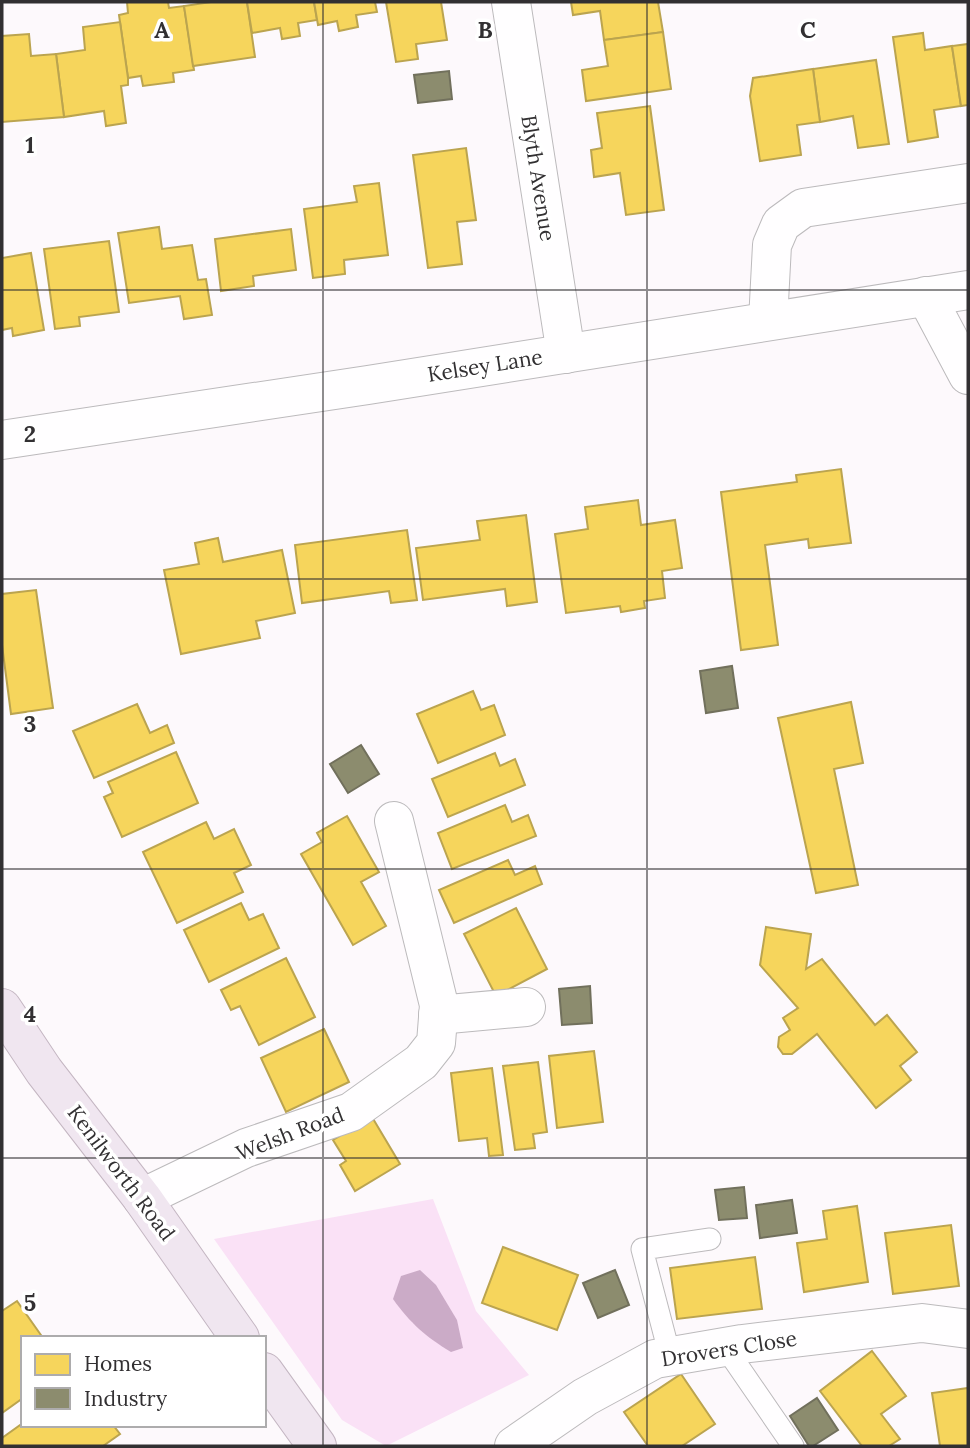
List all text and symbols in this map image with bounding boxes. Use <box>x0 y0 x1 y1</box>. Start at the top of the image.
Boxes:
text: A <box>154 15 170 44</box>
text: B <box>477 15 493 44</box>
text: C <box>800 15 816 44</box>
street label: Blyth Avenue <box>515 113 562 243</box>
text: 1 <box>25 130 35 159</box>
street label: Kelsey Lane <box>425 343 544 388</box>
text: 2 <box>24 419 36 448</box>
text: 3 <box>24 709 36 738</box>
text: 4 <box>24 999 36 1028</box>
street label: Kenilworth Road <box>62 1100 181 1246</box>
street label: Welsh Road <box>232 1101 348 1167</box>
text: 5 <box>24 1288 36 1317</box>
street label: Drovers Close <box>659 1324 799 1373</box>
legend <box>21 1336 266 1427</box>
text: Homes <box>84 1350 152 1377</box>
text: Industry <box>84 1385 167 1412</box>

